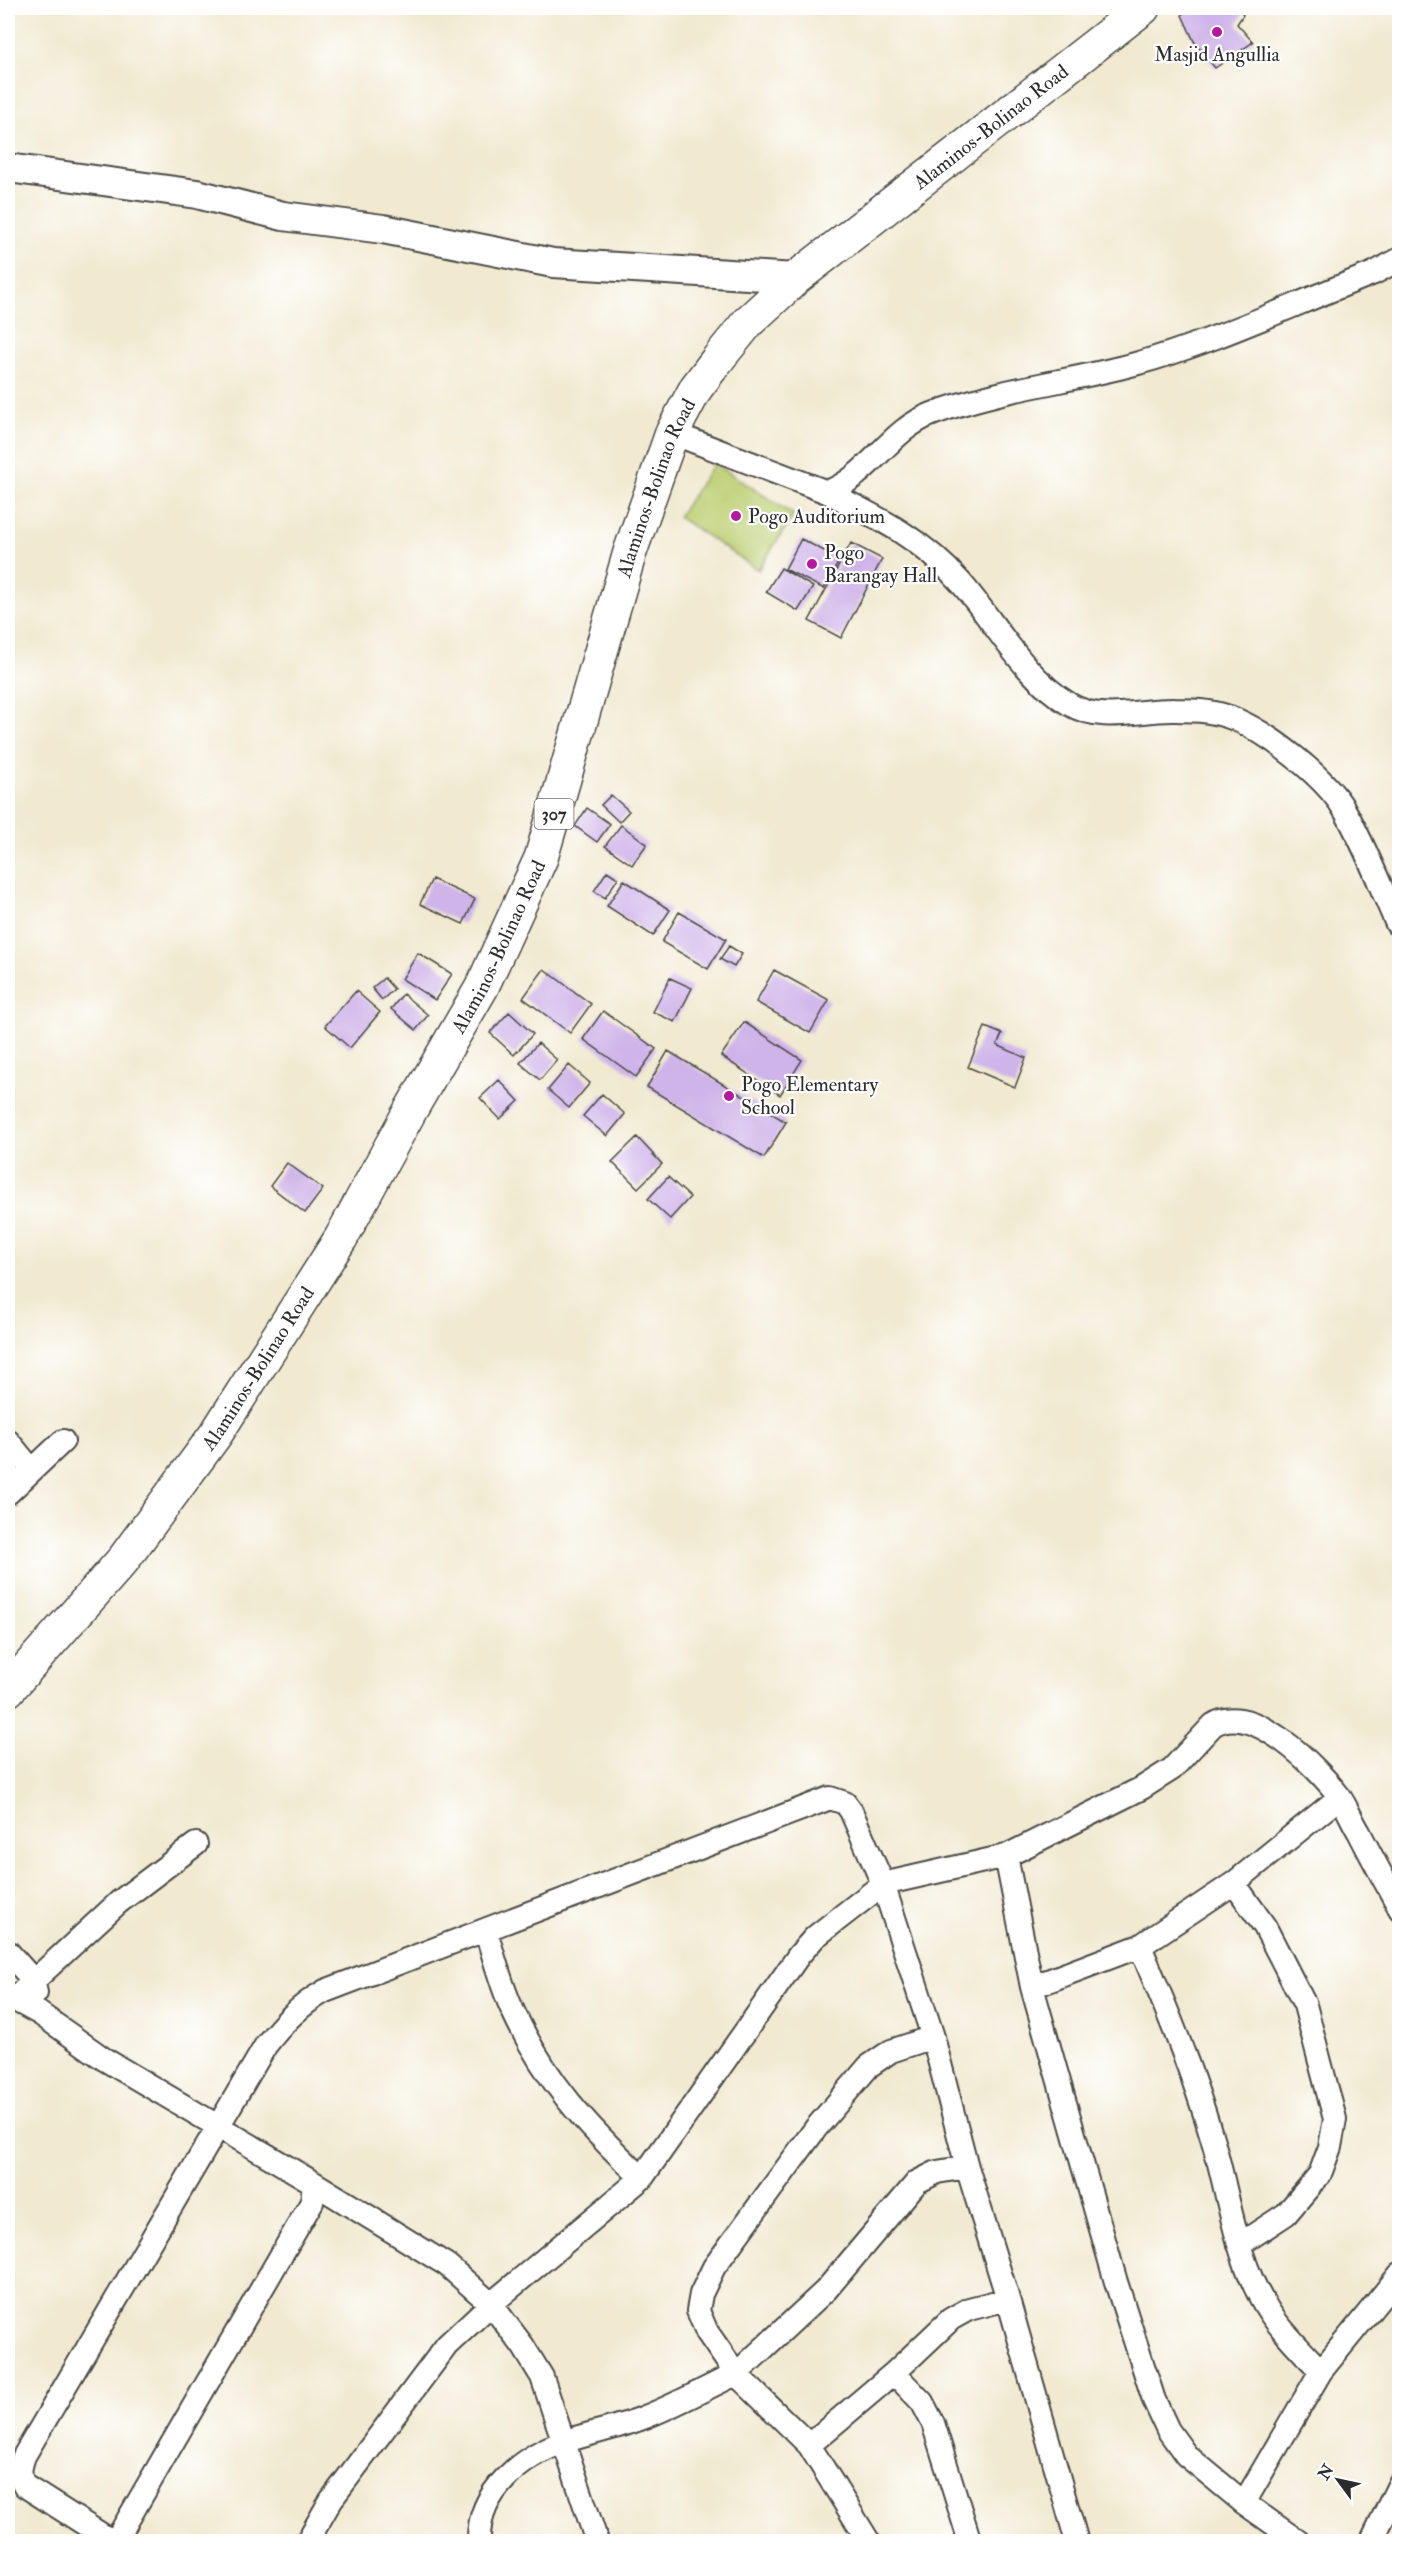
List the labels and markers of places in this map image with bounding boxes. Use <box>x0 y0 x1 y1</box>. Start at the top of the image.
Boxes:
marker: Masjid Angullia <box>1210 25 1224 39</box>
place label: Masjid Angullia <box>1154 42 1280 67</box>
place label: Pogo Auditorium <box>748 504 886 529</box>
marker: Pogo Auditorium <box>729 509 743 523</box>
place label: Pogo Barangay Hall <box>824 540 937 588</box>
marker: Pogo Barangay Hall <box>805 557 819 571</box>
place label: Pogo Elementary School <box>741 1072 879 1120</box>
marker: Pogo Elementary School <box>722 1089 736 1103</box>

